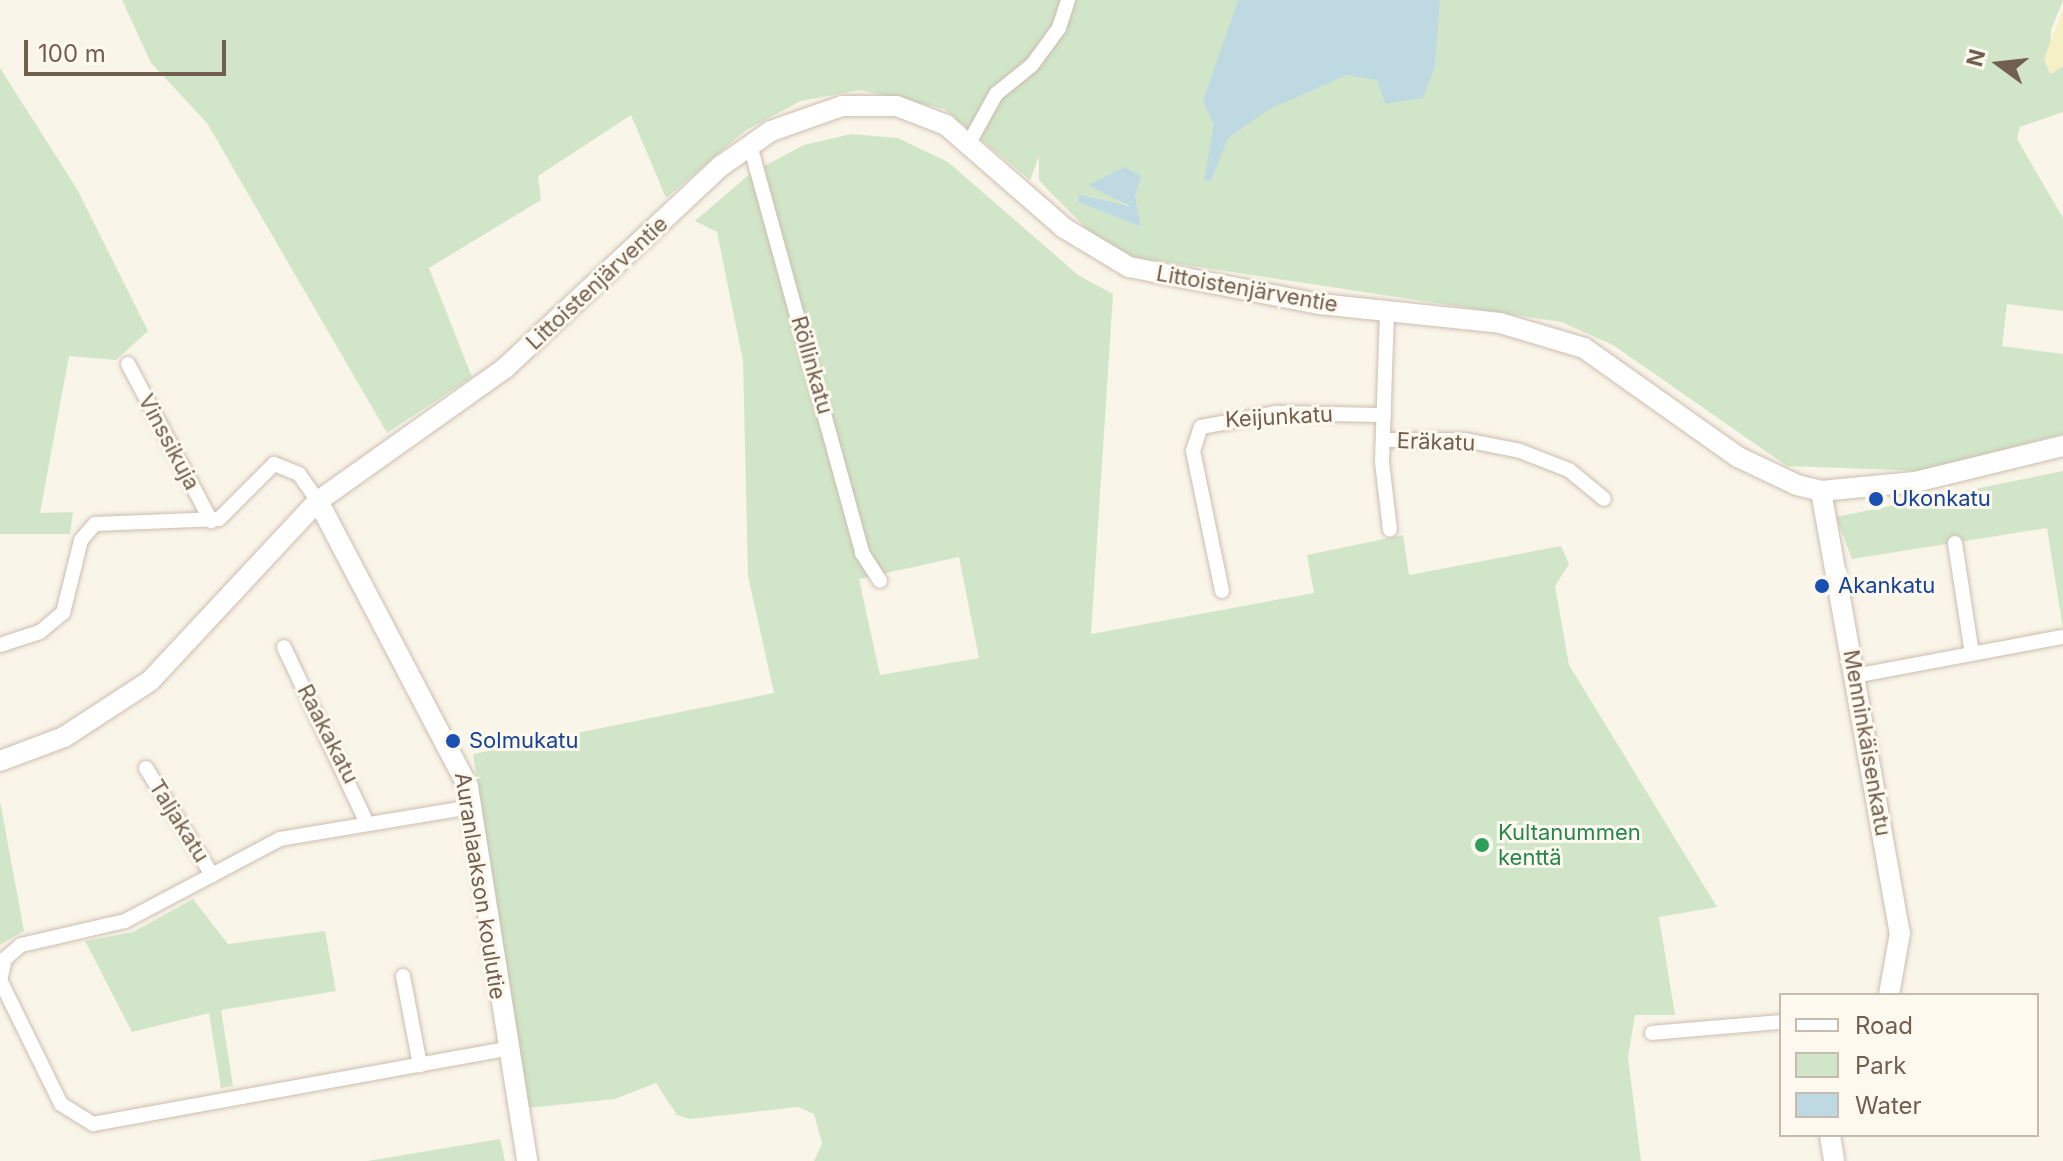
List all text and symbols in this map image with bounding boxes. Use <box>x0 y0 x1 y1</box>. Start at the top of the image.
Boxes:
scale bar <box>28 24 230 74</box>
north arrow <box>1959 24 2039 104</box>
text: 100 m <box>38 39 106 68</box>
text: N <box>1961 46 1991 69</box>
street label: Littoistenjärventie <box>521 211 673 355</box>
street label: Littoistenjärventie <box>1154 260 1340 318</box>
street label: Röllinkatu <box>785 313 839 417</box>
street label: Vinssikuja <box>133 390 205 494</box>
street label: Keijunkatu <box>1224 401 1334 433</box>
street label: Eräkatu <box>1396 427 1476 457</box>
place label: Ukonkatu <box>1892 486 1991 512</box>
marker: Ukonkatu <box>1867 490 1885 508</box>
place label: Akankatu <box>1838 573 1935 599</box>
marker: Akankatu <box>1813 577 1831 595</box>
street label: Menninkäisenkatu <box>1838 648 1896 838</box>
street label: Raakakatu <box>292 680 364 788</box>
place label: Solmukatu <box>469 728 579 754</box>
marker: Solmukatu <box>444 732 462 750</box>
street label: Auranlaakson koulutie <box>449 771 511 1001</box>
street label: Taljakatu <box>143 775 215 867</box>
place label: Kultanummen kenttä <box>1498 819 1641 870</box>
marker: Kultanummen kenttä <box>1473 836 1491 854</box>
legend <box>1779 993 2039 1137</box>
text: Road <box>1855 1011 1913 1040</box>
text: Park <box>1855 1051 1906 1080</box>
text: Water <box>1855 1091 1922 1120</box>

